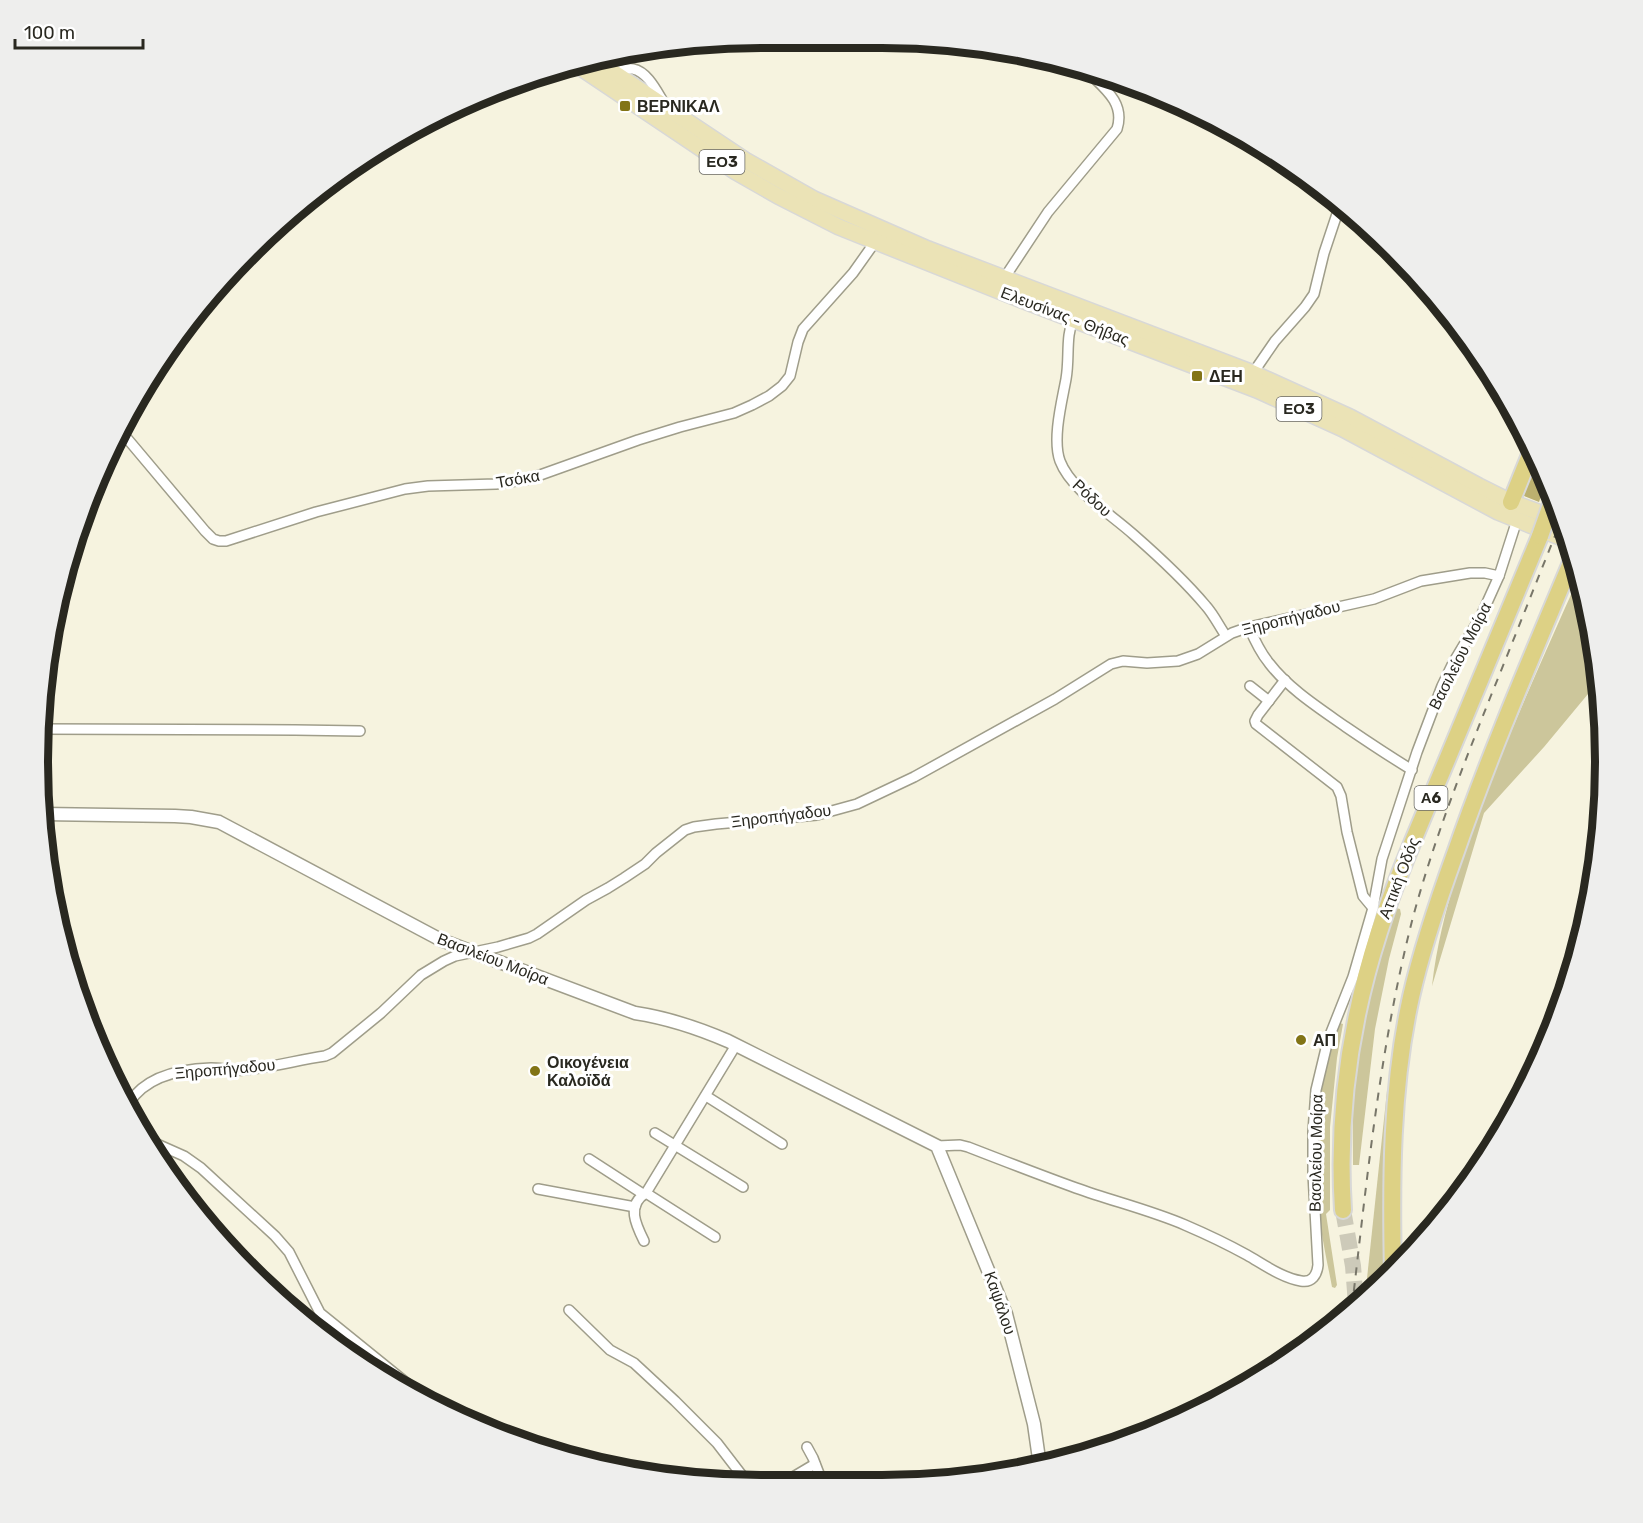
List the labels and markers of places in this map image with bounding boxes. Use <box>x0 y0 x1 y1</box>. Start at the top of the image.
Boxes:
place label: ΒΕΡΝΙΚΑΛ <box>637 97 720 116</box>
marker: ΒΕΡΝΙΚΑΛ <box>618 99 632 113</box>
place label: ΔΕΗ <box>1209 367 1243 386</box>
marker: ΔΕΗ <box>1190 369 1204 383</box>
place label: ΑΠ <box>1313 1031 1336 1050</box>
marker: ΑΠ <box>1294 1033 1308 1047</box>
place label: Οικογένεια Καλοϊδά <box>547 1053 629 1090</box>
marker: Οικογένεια Καλοϊδά <box>528 1064 542 1078</box>

